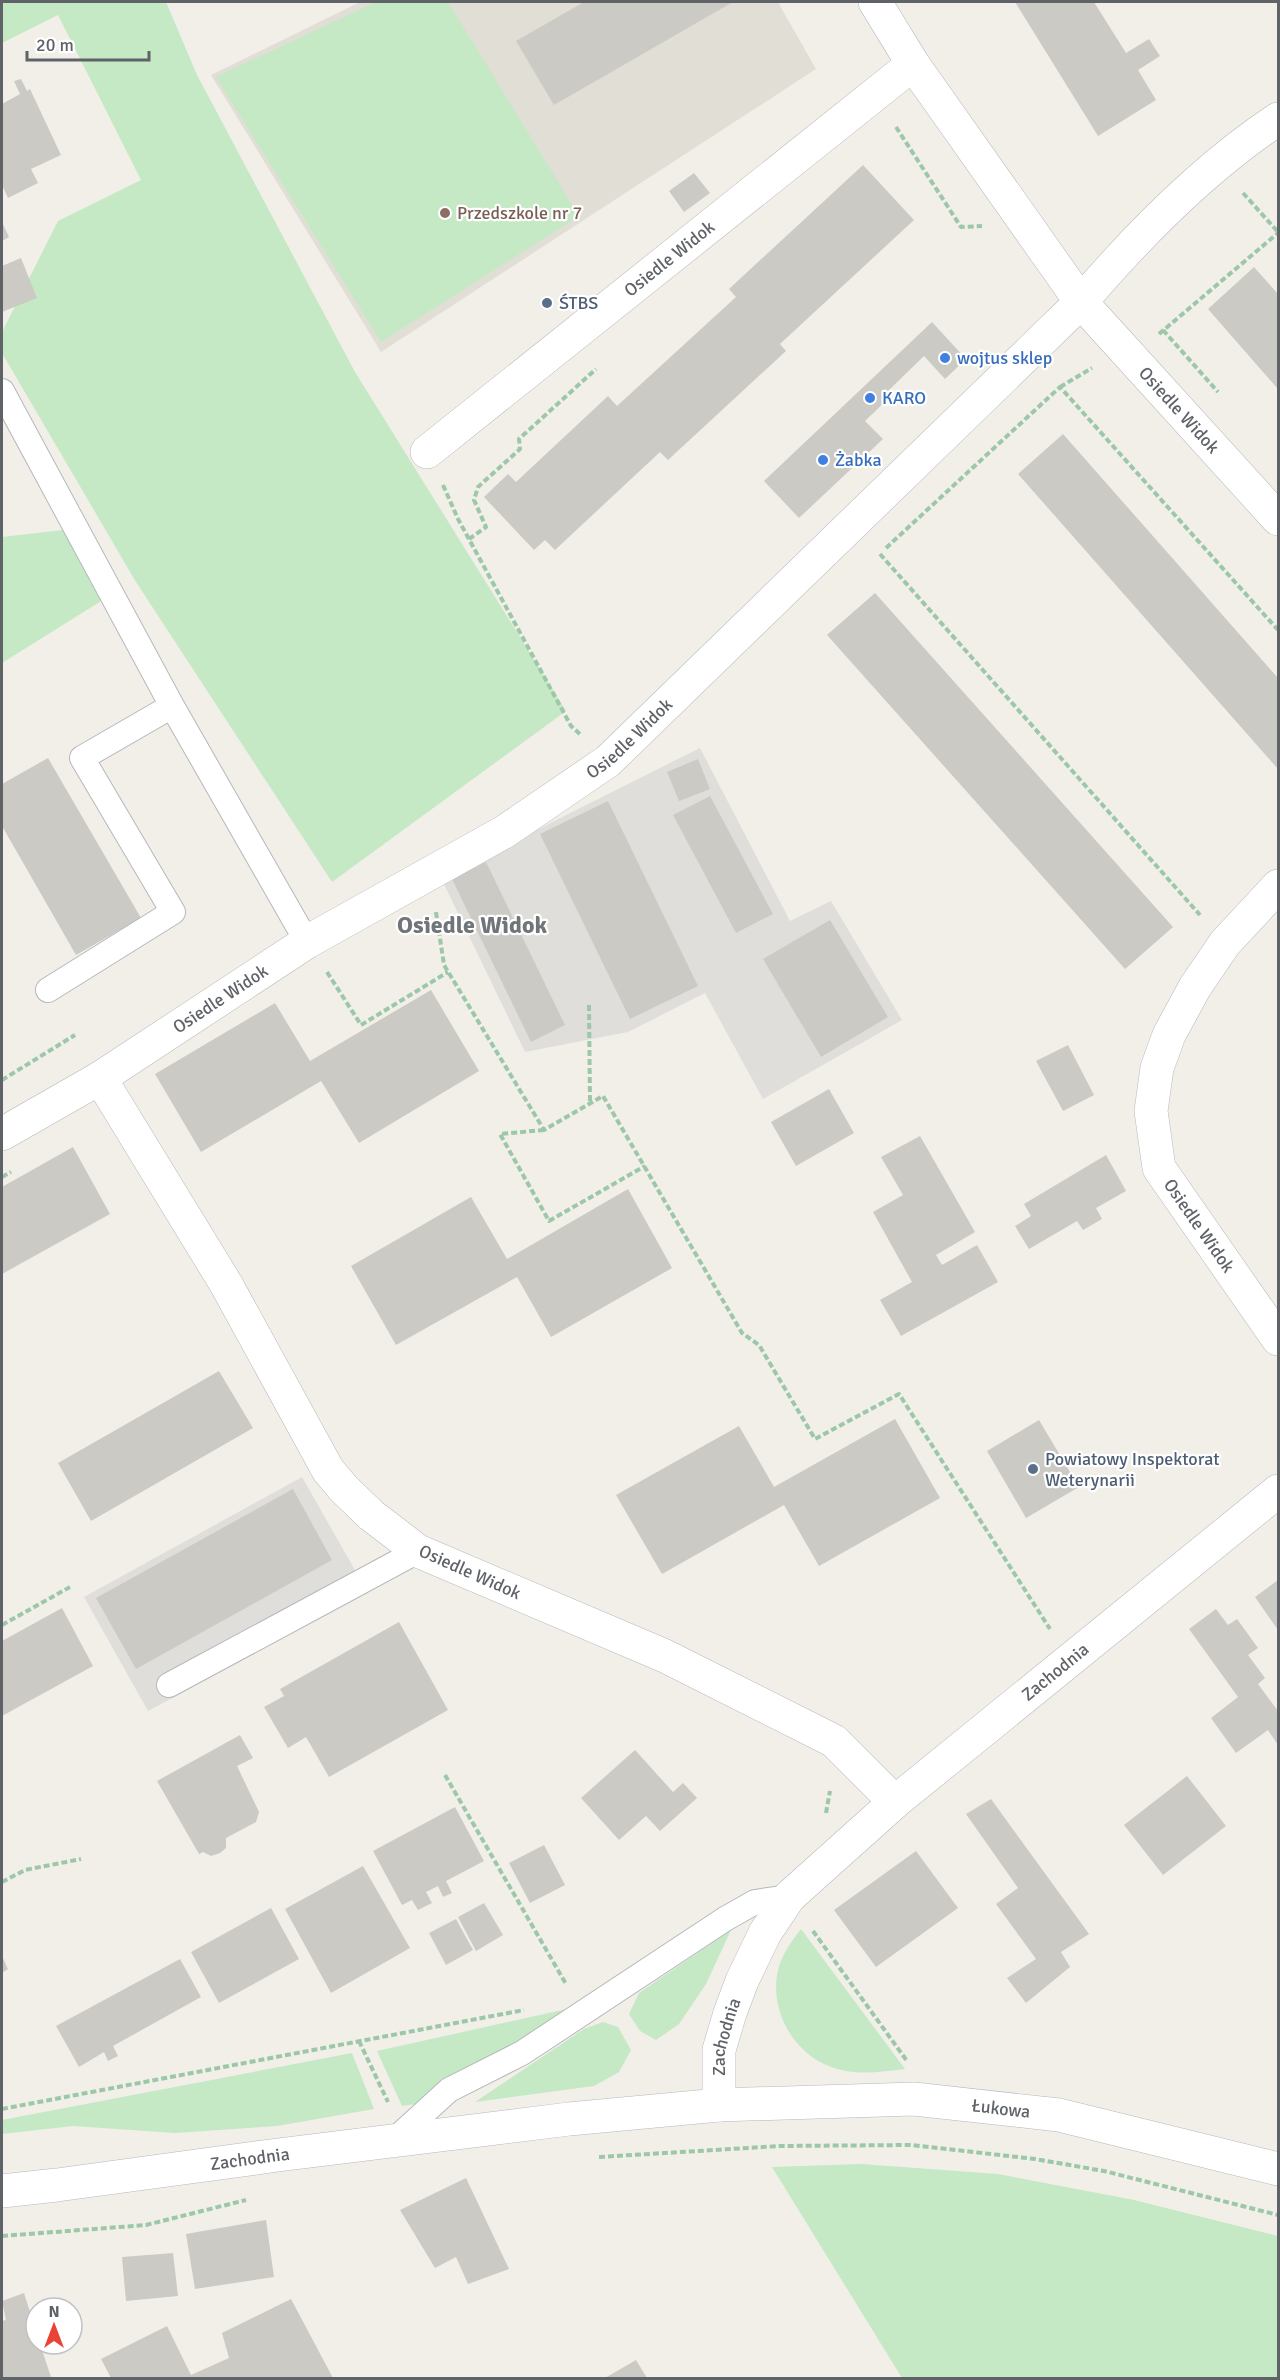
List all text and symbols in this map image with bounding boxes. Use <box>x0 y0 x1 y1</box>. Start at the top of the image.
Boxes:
scale bar <box>27 24 148 62</box>
text: 20 m <box>36 34 74 56</box>
place label: Przedszkole nr 7 <box>457 202 582 224</box>
marker: Przedszkole nr 7 <box>438 206 452 220</box>
street label: Osiedle Widok <box>620 216 719 301</box>
place label: ŚTBS <box>559 292 598 314</box>
marker: ŚTBS <box>540 296 554 310</box>
place label: wojtus sklep <box>957 347 1052 369</box>
marker: wojtus sklep <box>938 351 952 365</box>
street label: Osiedle Widok <box>1134 362 1224 458</box>
place label: KARO <box>882 387 926 409</box>
marker: KARO <box>863 391 877 405</box>
place label: Żabka <box>835 449 882 471</box>
marker: Żabka <box>816 453 830 467</box>
street label: Osiedle Widok <box>582 694 677 784</box>
district label: Osiedle Widok <box>397 910 547 940</box>
street label: Osiedle Widok <box>169 960 272 1038</box>
street label: Osiedle Widok <box>1159 1174 1239 1277</box>
place label: Powiatowy Inspektorat Weterynarii <box>1045 1448 1219 1491</box>
marker: Powiatowy Inspektorat Weterynarii <box>1026 1462 1040 1476</box>
street label: Osiedle Widok <box>416 1540 524 1604</box>
street label: Zachodnia <box>1017 1638 1093 1706</box>
street label: Zachodnia <box>708 1995 746 2076</box>
street label: Łukowa <box>971 2094 1032 2123</box>
street label: Zachodnia <box>209 2143 291 2175</box>
north arrow <box>24 2296 84 2356</box>
text: N <box>48 2302 60 2322</box>

